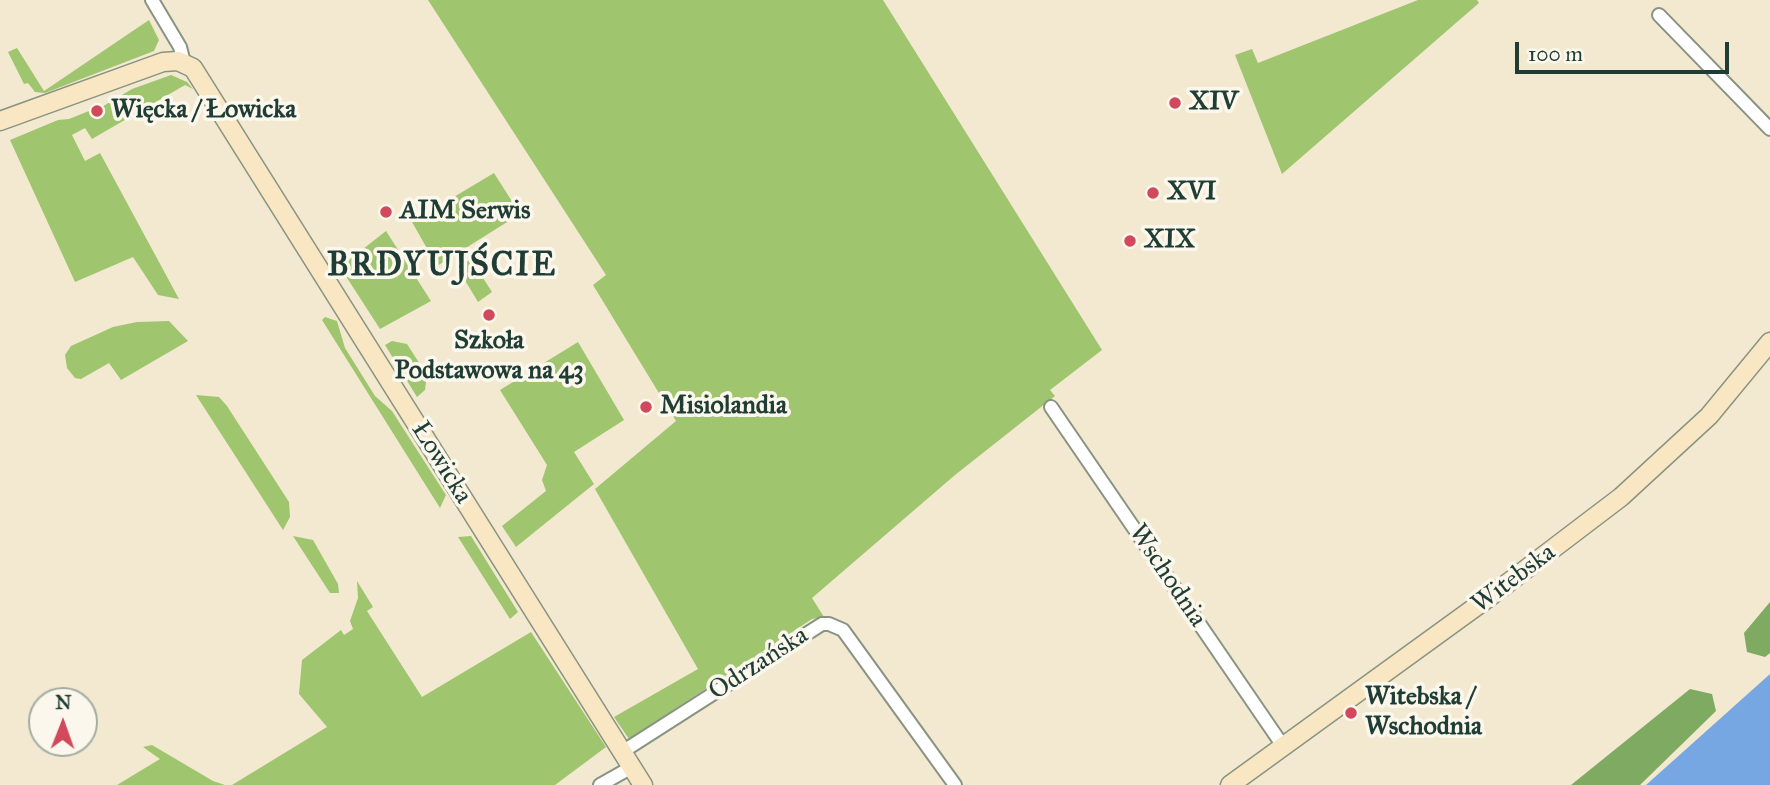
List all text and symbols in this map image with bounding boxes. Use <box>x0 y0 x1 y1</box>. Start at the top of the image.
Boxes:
scale bar <box>1518 28 1732 72</box>
text: 100 m <box>1528 41 1583 67</box>
place label: XIV <box>1189 87 1238 119</box>
place label: Więcka / Łowicka <box>111 95 296 127</box>
marker: XIV <box>1167 95 1183 111</box>
marker: Więcka / Łowicka <box>89 103 105 119</box>
place label: XVI <box>1167 177 1216 209</box>
marker: XVI <box>1145 185 1161 201</box>
place label: AIM Serwis <box>400 196 530 228</box>
marker: AIM Serwis <box>378 204 394 220</box>
place label: XIX <box>1144 225 1195 257</box>
marker: XIX <box>1122 233 1138 249</box>
district label: BRDYUJŚCIE <box>328 247 556 287</box>
marker: Szkoła Podstawowa na 43 <box>481 307 497 323</box>
place label: Szkoła Podstawowa na 43 <box>394 326 584 388</box>
place label: Misiolandia <box>660 391 787 423</box>
marker: Misiolandia <box>638 399 654 415</box>
street label: Łowicka <box>404 416 478 510</box>
street label: Wschodnia <box>1121 519 1213 633</box>
street label: Witebska <box>1466 537 1562 621</box>
street label: Odrzańska <box>703 620 815 708</box>
place label: Witebska / Wschodnia <box>1365 682 1482 744</box>
north arrow <box>28 687 98 757</box>
text: N <box>55 691 72 714</box>
marker: Witebska / Wschodnia <box>1343 705 1359 721</box>

